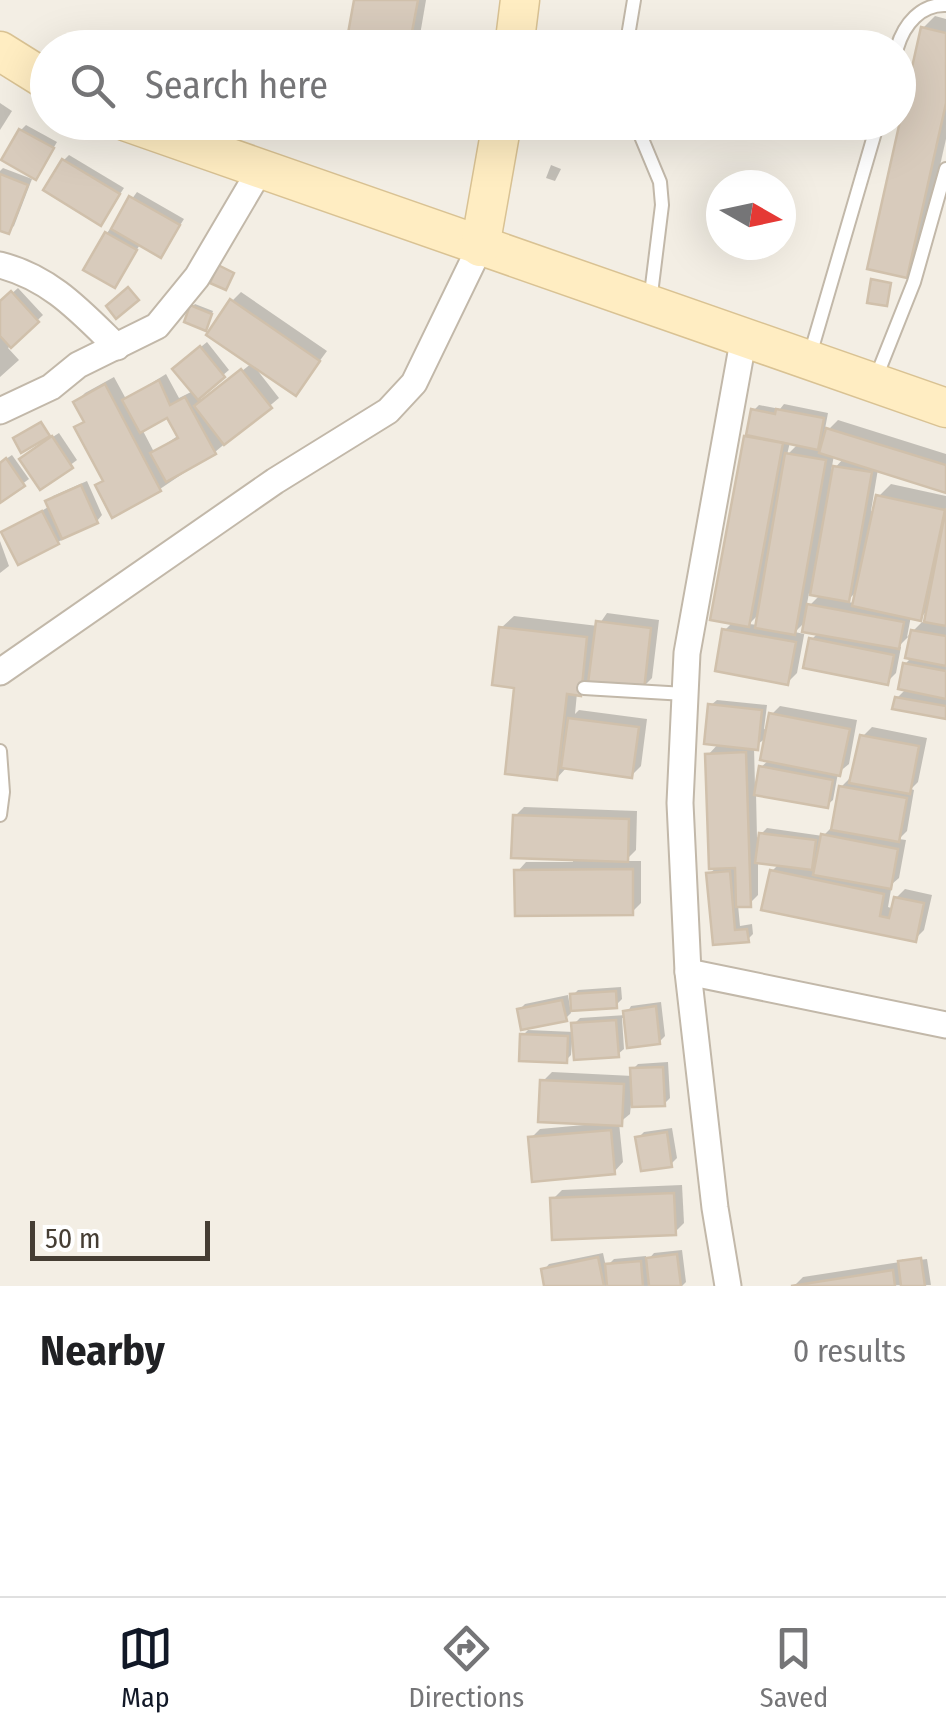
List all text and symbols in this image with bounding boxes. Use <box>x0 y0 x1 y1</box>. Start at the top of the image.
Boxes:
search box <box>30 30 916 140</box>
icon: search <box>65 58 120 113</box>
text: Search here <box>145 62 328 108</box>
north arrow <box>706 170 796 260</box>
scale bar <box>30 1216 210 1260</box>
text: 50 m <box>45 1222 101 1255</box>
text: Nearby <box>40 1326 165 1376</box>
text: 0 results <box>793 1332 906 1370</box>
tab: Map <box>118 1621 173 1714</box>
tab: Directions <box>408 1621 524 1714</box>
tab: Saved <box>760 1621 828 1714</box>

